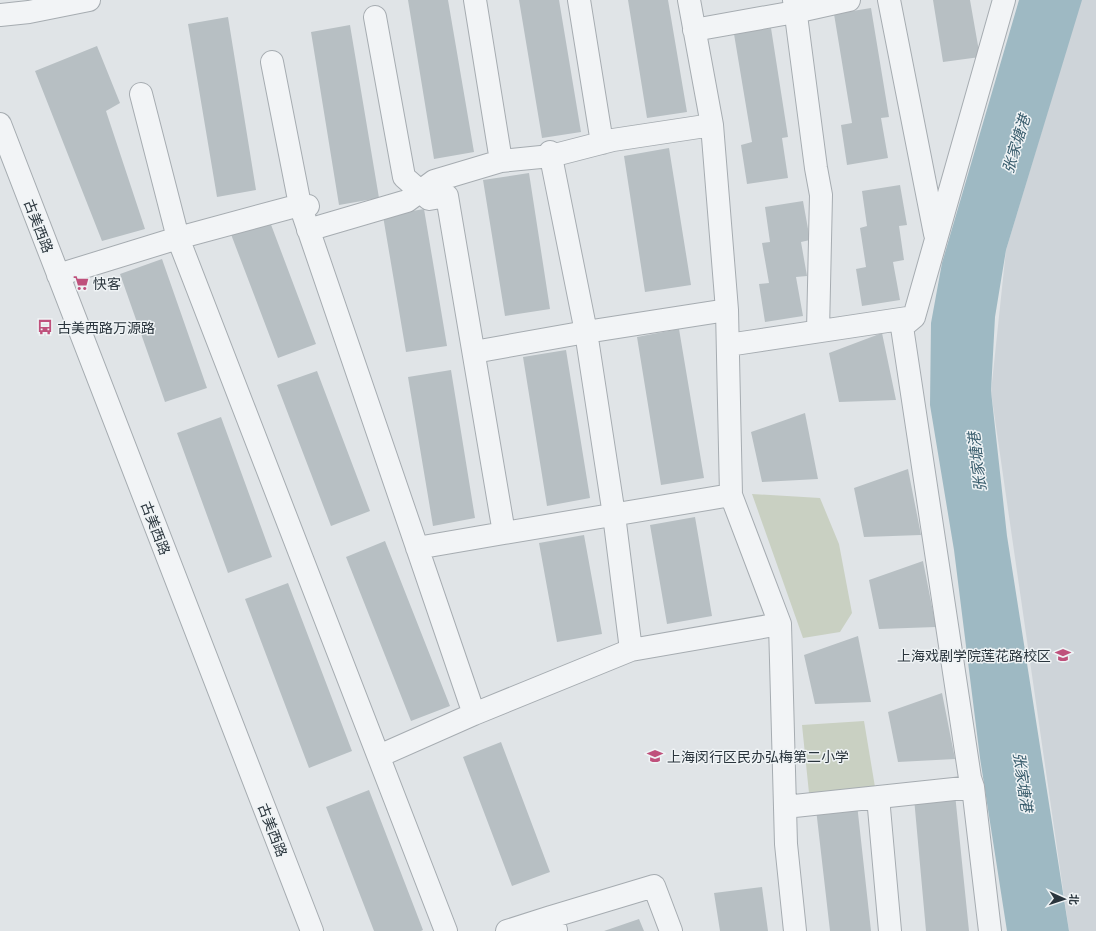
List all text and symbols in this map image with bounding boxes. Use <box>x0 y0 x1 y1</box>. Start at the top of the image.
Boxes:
water label: 张家塘港 <box>998 111 1034 175</box>
street label: 古美西路 <box>21 197 57 255</box>
supermarket icon: 快客 <box>72 274 90 292</box>
place label: 快客 <box>93 275 121 292</box>
bus stop icon: 古美西路万源路 <box>36 318 54 336</box>
place label: 古美西路万源路 <box>57 319 155 336</box>
water label: 张家塘港 <box>964 429 990 493</box>
street label: 古美西路 <box>138 499 174 557</box>
school or university icon: 上海戏剧学院莲花路校区 <box>1054 646 1072 664</box>
place label: 上海戏剧学院莲花路校区 <box>897 647 1051 664</box>
school or university icon: 上海闵行区民办弘梅第二小学 <box>646 747 664 765</box>
place label: 上海闵行区民办弘梅第二小学 <box>667 748 849 765</box>
water label: 张家塘港 <box>1009 751 1037 815</box>
street label: 古美西路 <box>255 801 291 859</box>
north arrow <box>1044 879 1084 919</box>
text: 北 <box>1067 894 1081 905</box>

